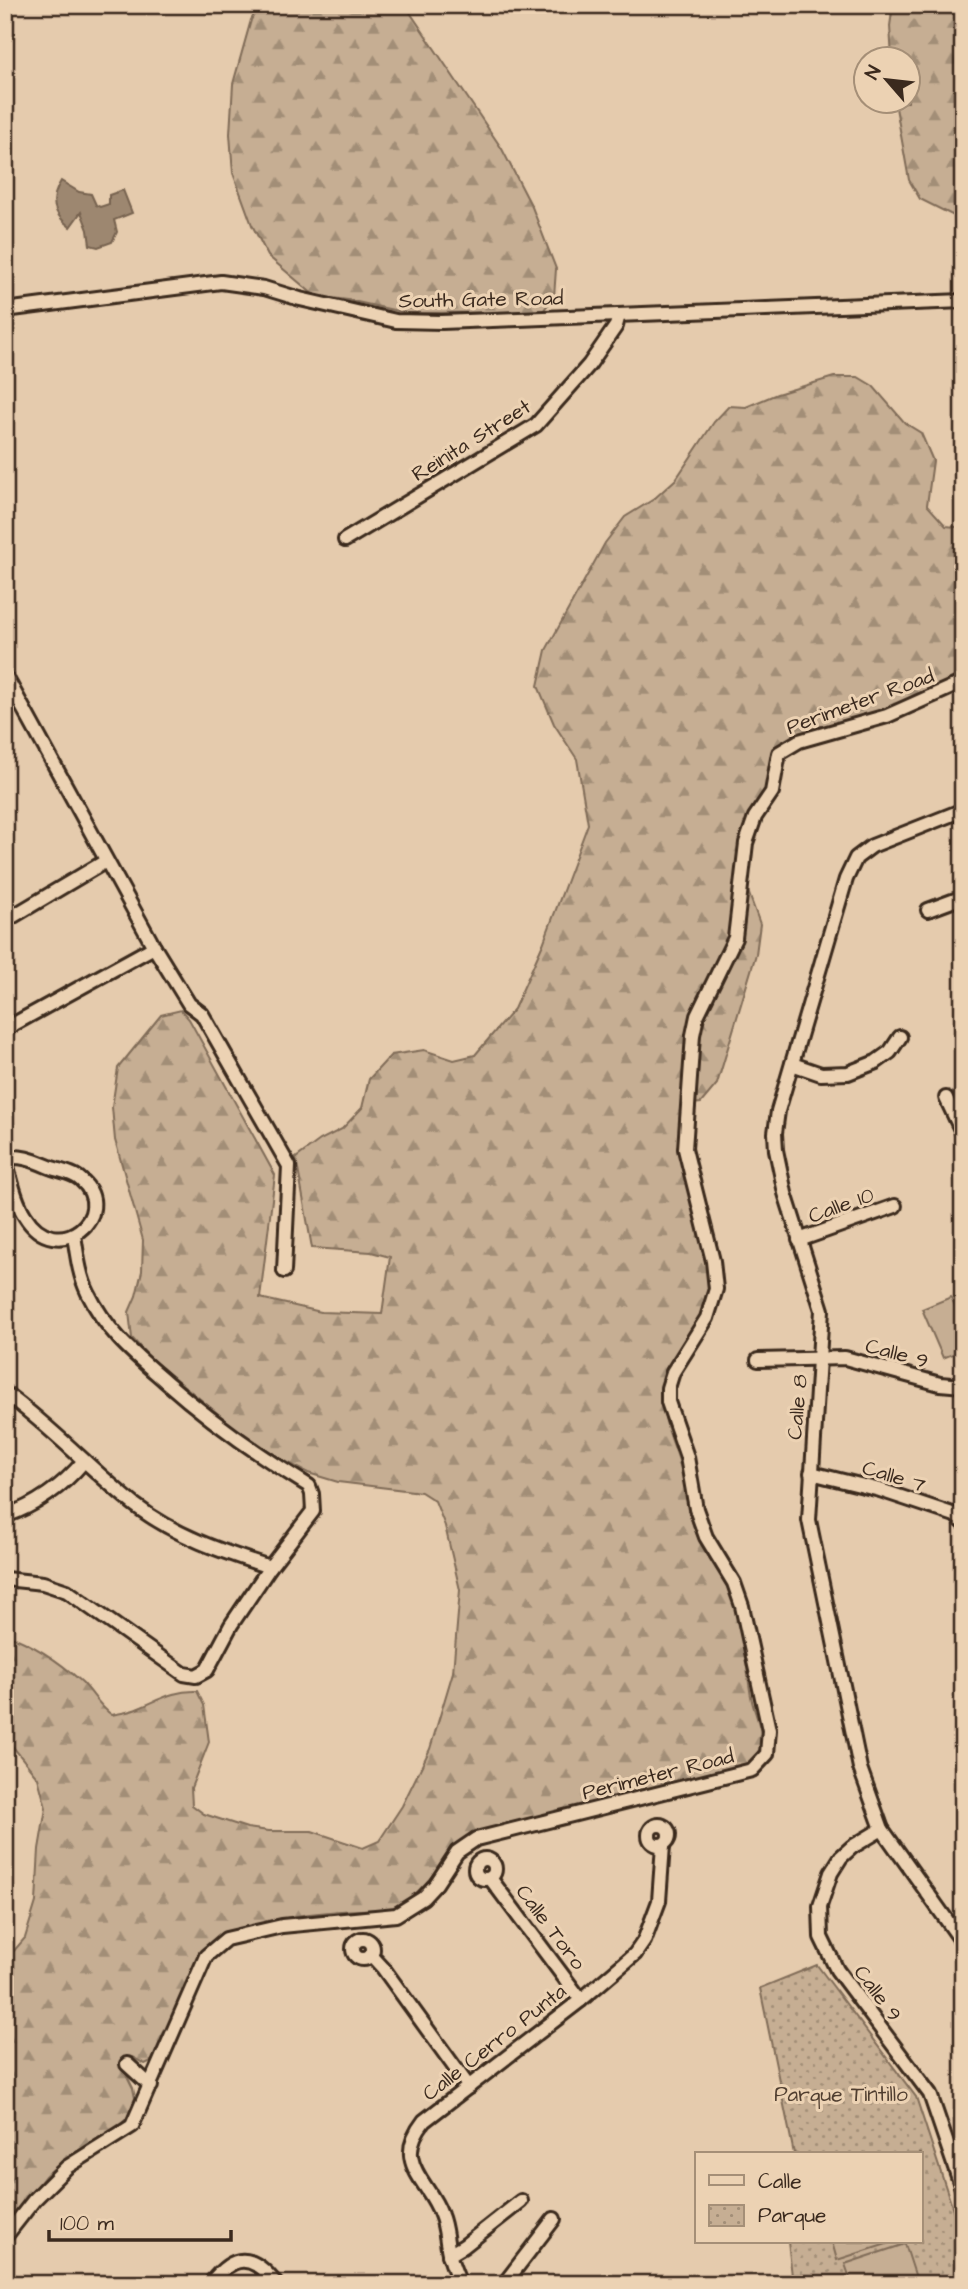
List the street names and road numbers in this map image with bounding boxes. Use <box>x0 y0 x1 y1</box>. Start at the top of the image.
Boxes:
street label: South Gate Road <box>398 284 564 315</box>
street label: Reinita Street <box>406 392 537 489</box>
street label: Perimeter Road <box>782 661 938 742</box>
street label: Calle 10 <box>804 1180 878 1231</box>
street label: Calle 9 <box>862 1331 931 1376</box>
street label: Calle 8 <box>780 1373 815 1441</box>
street label: Calle 7 <box>859 1453 929 1500</box>
street label: Perimeter Road <box>579 1742 737 1807</box>
street label: Calle Toro <box>509 1879 592 1976</box>
street label: Calle 9 <box>847 1959 908 2028</box>
street label: Calle Cerro Punta <box>416 1977 573 2108</box>

